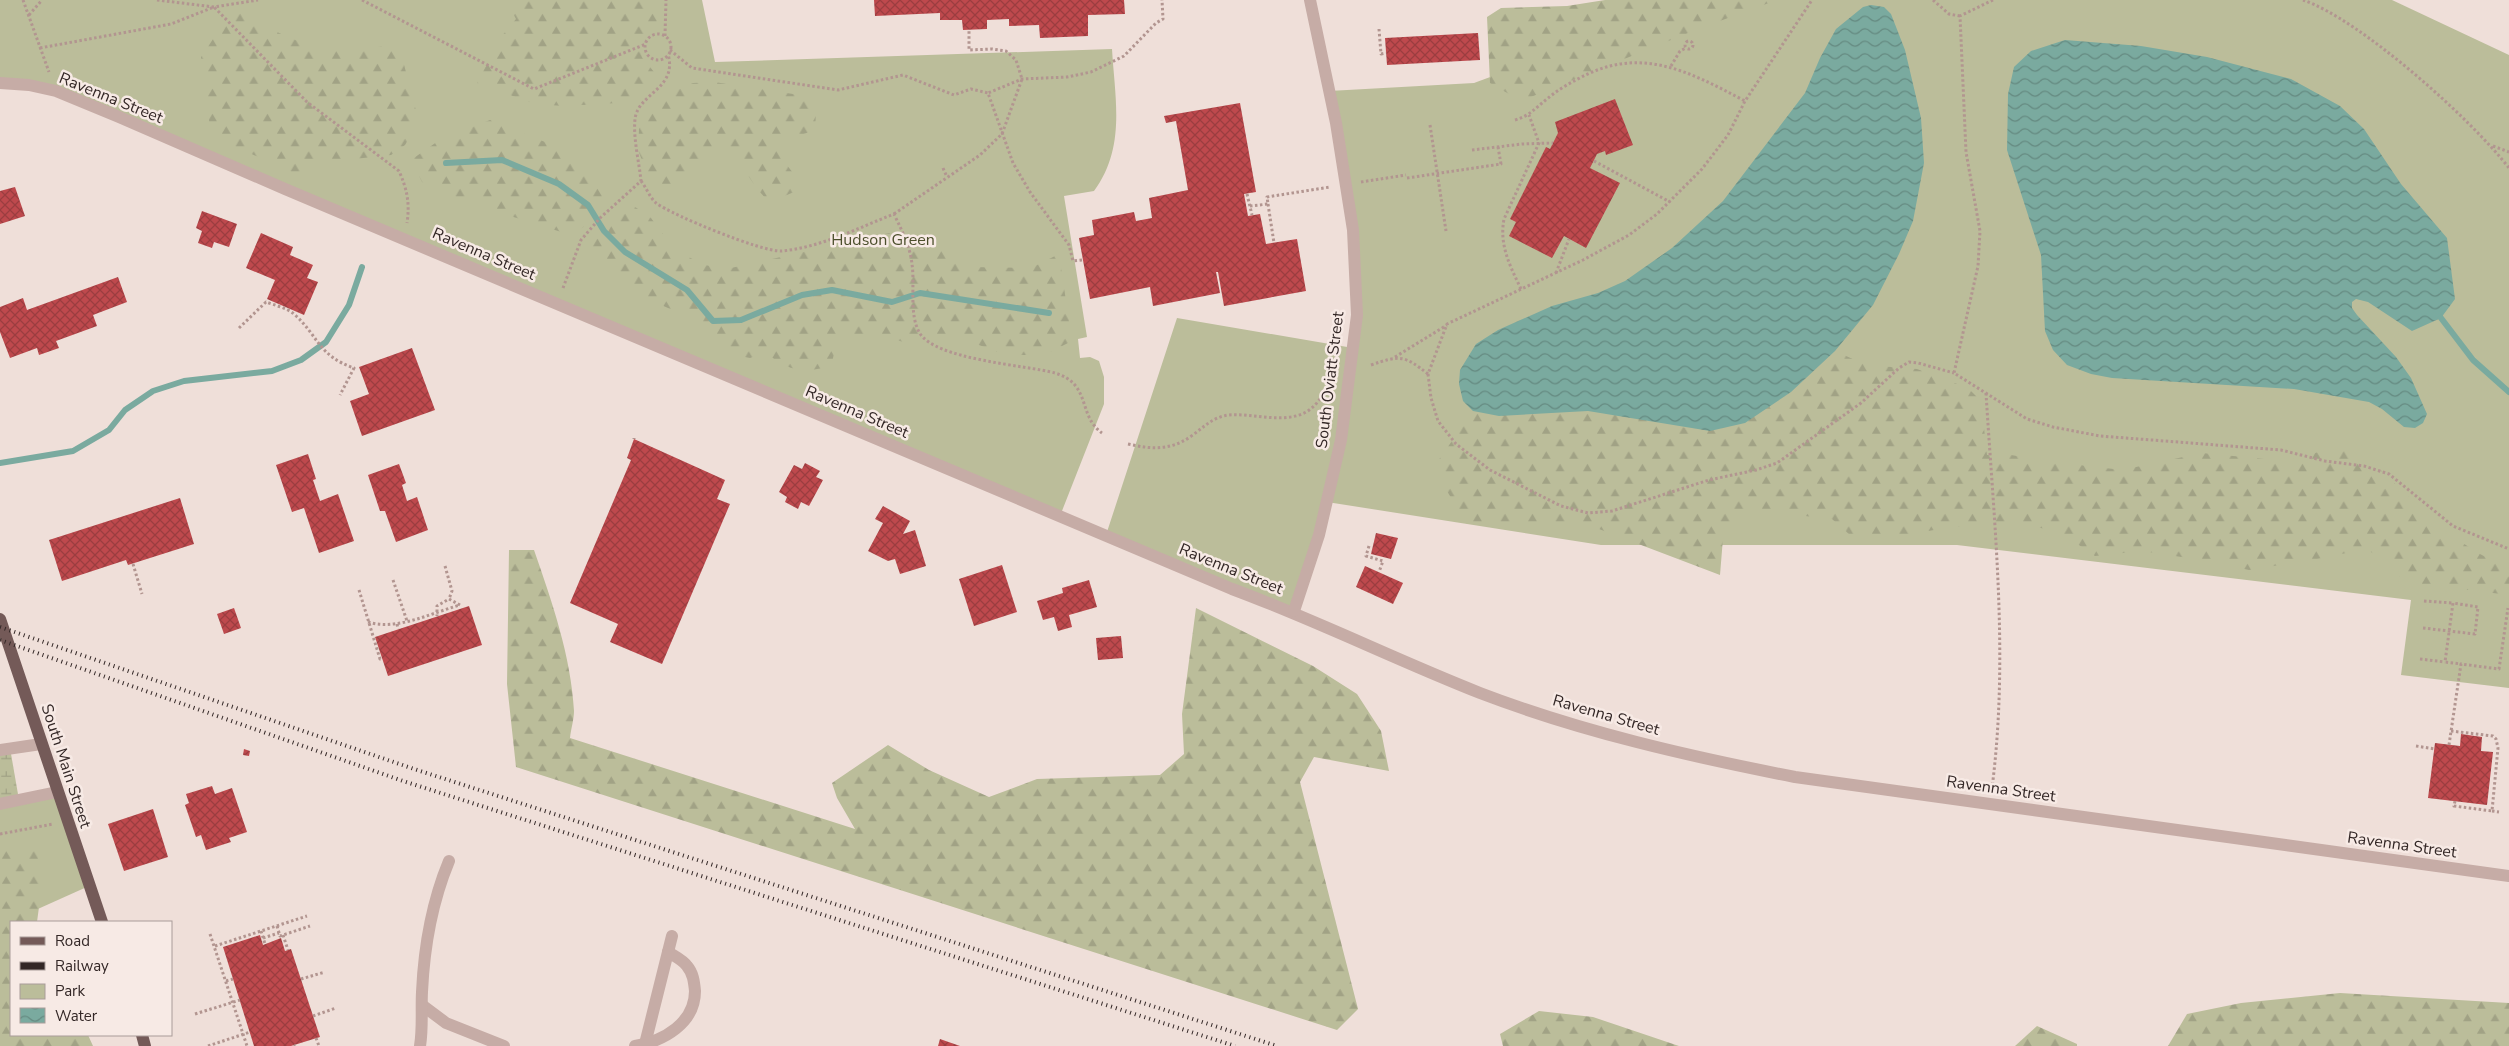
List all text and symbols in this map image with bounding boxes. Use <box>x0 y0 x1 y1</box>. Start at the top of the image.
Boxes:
street label: Ravenna Street <box>56 67 167 129</box>
street label: Ravenna Street <box>429 222 539 286</box>
park label: Hudson Green <box>831 229 935 251</box>
street label: South Oviatt Street <box>1311 310 1349 450</box>
street label: Ravenna Street <box>802 380 912 444</box>
street label: Ravenna Street <box>1176 538 1287 600</box>
street label: Ravenna Street <box>1550 689 1662 741</box>
street label: South Main Street <box>36 701 97 831</box>
street label: Ravenna Street <box>1945 770 2057 808</box>
street label: Ravenna Street <box>2346 826 2458 864</box>
legend <box>10 921 172 1036</box>
text: Road <box>55 931 90 951</box>
text: Railway <box>55 956 109 976</box>
text: Park <box>55 981 85 1001</box>
text: Water <box>55 1006 98 1026</box>

